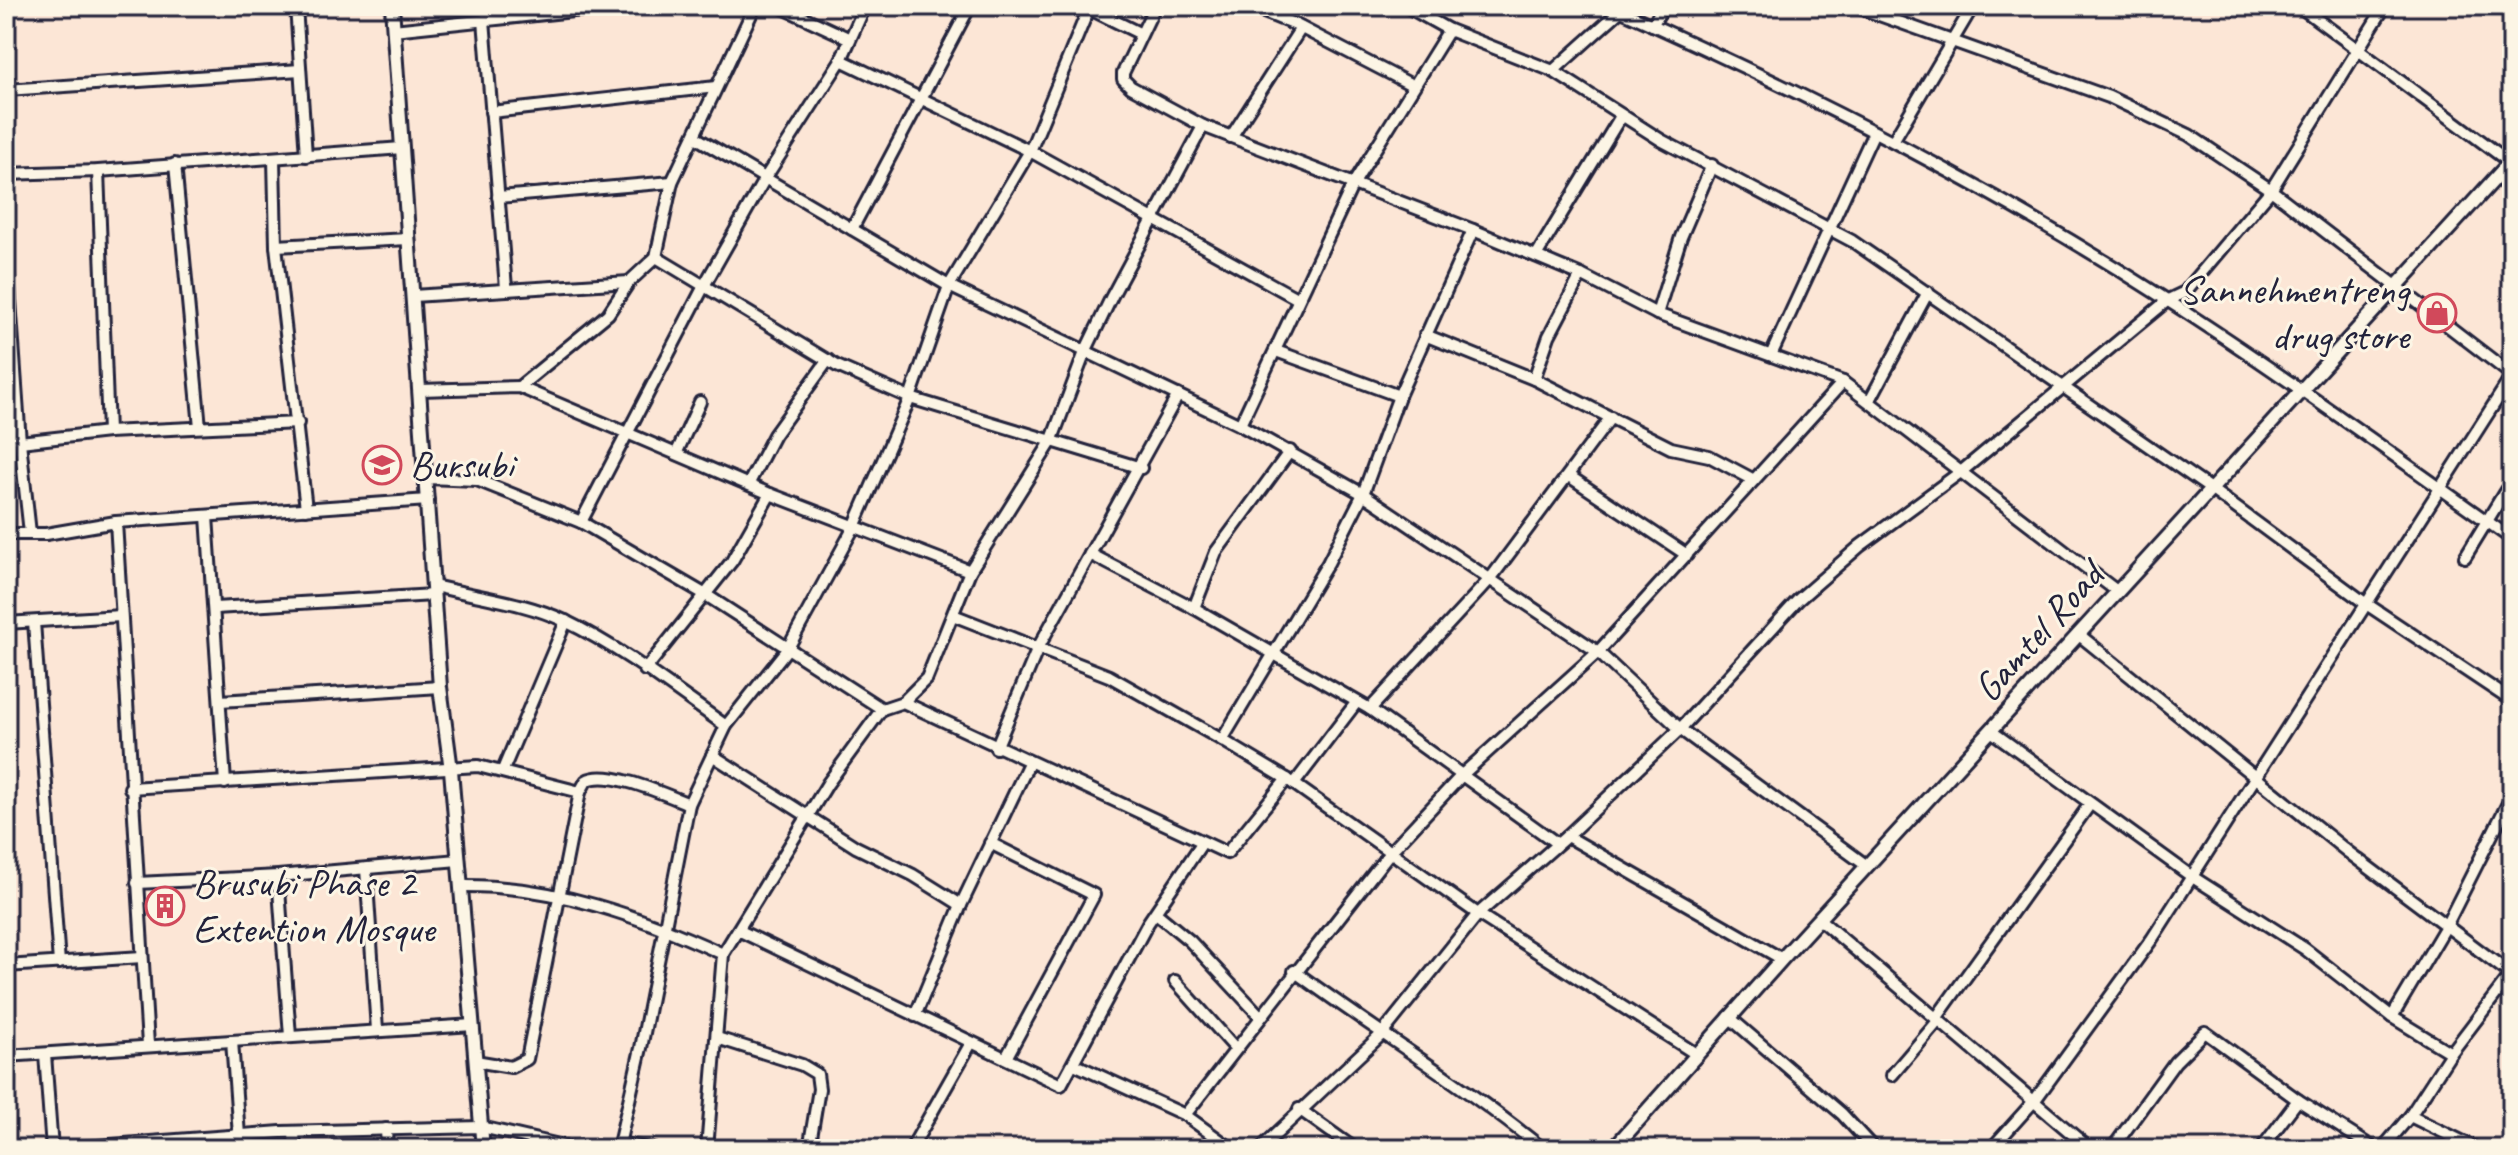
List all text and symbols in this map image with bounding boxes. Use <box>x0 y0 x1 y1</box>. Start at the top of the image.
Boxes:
place label: Sannehmentreng drug store <box>2179 265 2412 361</box>
shop icon: Sannehmentreng drug store <box>2416 292 2458 334</box>
place label: Bursubi <box>410 440 518 490</box>
school or university icon: Bursubi <box>361 444 403 486</box>
street label: Gamtel Road <box>1962 547 2118 712</box>
place label: Brusubi Phase 2 Extention Mosque <box>193 858 437 954</box>
building icon: Brusubi Phase 2 Extention Mosque <box>144 885 186 927</box>

